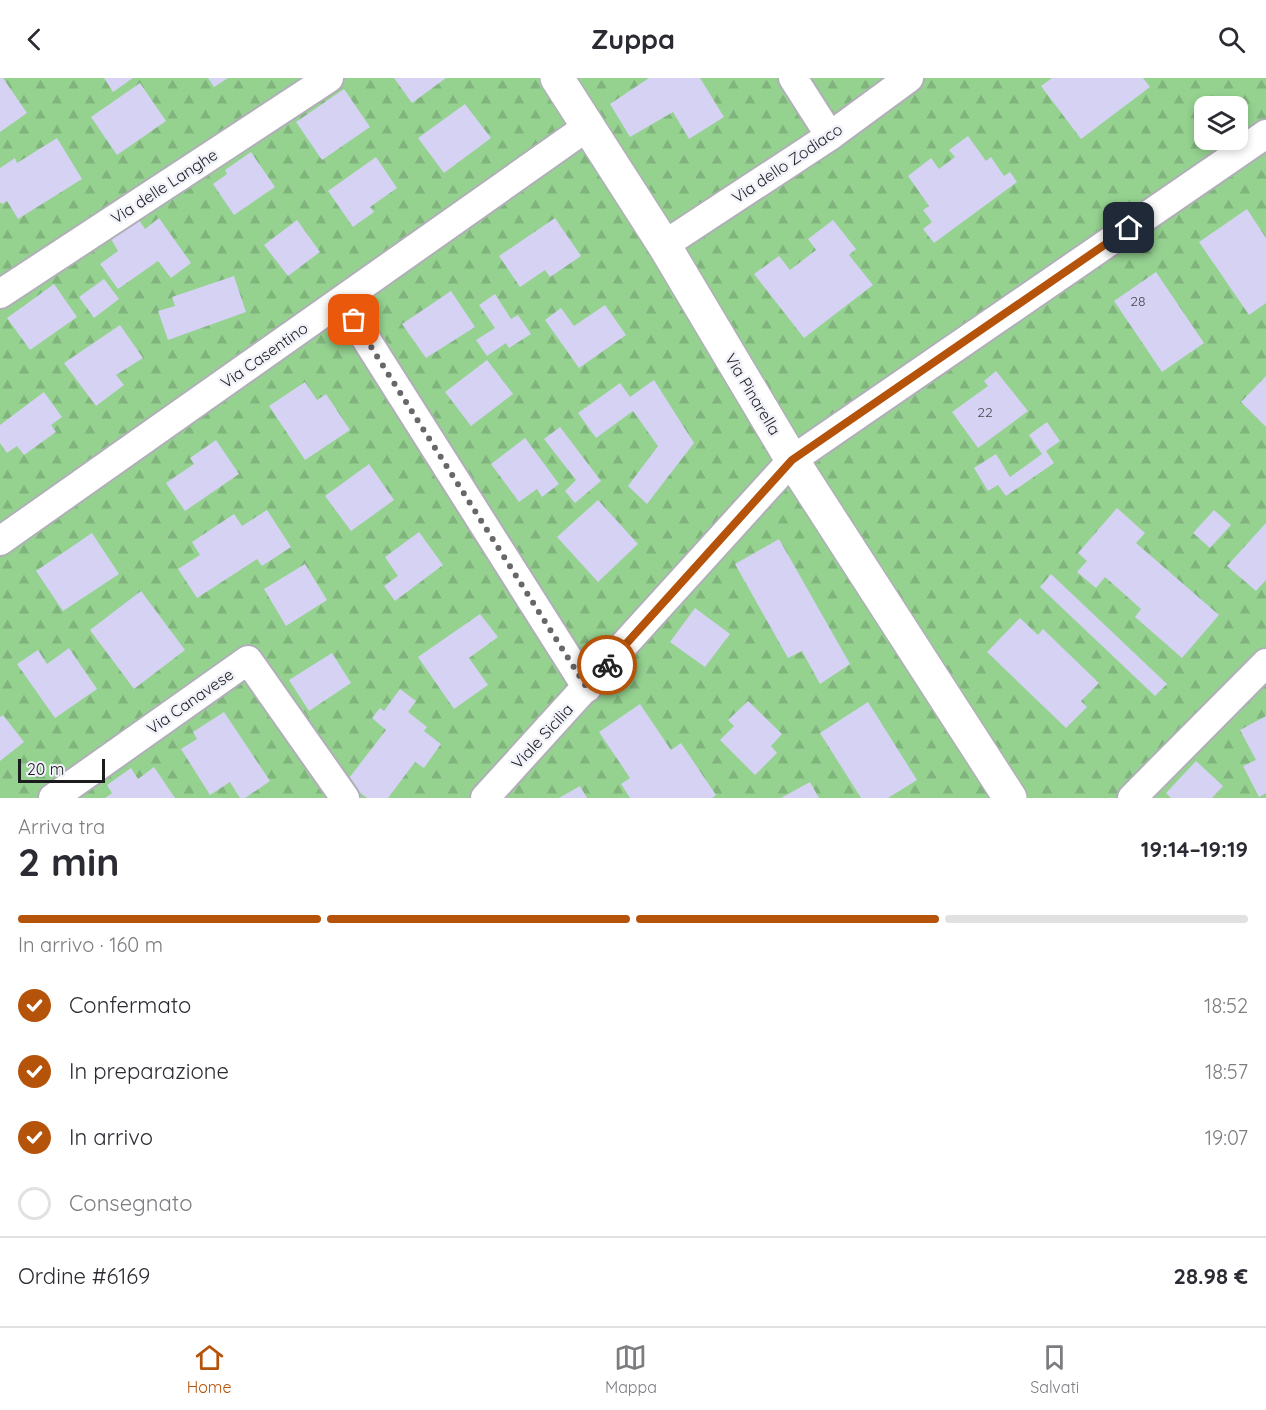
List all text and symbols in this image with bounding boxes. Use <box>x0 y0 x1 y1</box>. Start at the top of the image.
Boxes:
text: Zuppa <box>591 22 675 56</box>
icon: back <box>18 23 51 56</box>
icon: search <box>1215 23 1248 56</box>
map controls <box>1194 96 1248 150</box>
button: layers <box>1194 96 1248 150</box>
street label: Via dello Zodiaco <box>728 119 846 207</box>
street label: Via delle Langhe <box>107 144 221 228</box>
pin <box>1103 202 1154 253</box>
icon: home <box>1112 211 1145 244</box>
house number: 28 <box>1130 292 1146 310</box>
pin <box>328 294 379 345</box>
icon: bag <box>337 303 370 336</box>
street label: Via Casentino <box>217 318 311 392</box>
street label: Via Pinarella <box>721 349 785 439</box>
house number: 22 <box>977 403 993 421</box>
courier <box>577 635 637 695</box>
icon: bike <box>591 649 624 682</box>
street label: Via Canavese <box>143 664 237 738</box>
street label: Viale Sicilia <box>507 699 577 773</box>
scale bar <box>18 756 105 784</box>
text: 20 m <box>27 759 64 779</box>
text: Arriva tra <box>18 814 105 839</box>
text: 19:14–19:19 <box>1141 835 1248 863</box>
text: 2 min <box>18 837 120 886</box>
text: In arrivo · 160 m <box>18 932 163 957</box>
icon: check <box>18 989 51 1022</box>
text: Confermato <box>69 991 191 1019</box>
text: 18:52 <box>1204 993 1248 1018</box>
icon: check <box>18 1055 51 1088</box>
text: In preparazione <box>69 1057 229 1085</box>
text: 18:57 <box>1205 1059 1248 1084</box>
icon: check <box>18 1121 51 1154</box>
text: In arrivo <box>69 1123 153 1151</box>
text: 19:07 <box>1205 1125 1248 1150</box>
text: Consegnato <box>69 1189 192 1217</box>
text: Ordine #6169 <box>18 1262 150 1290</box>
text: 28.98 € <box>1173 1262 1248 1290</box>
tab: Home <box>187 1341 232 1397</box>
tab: Mappa <box>605 1341 657 1397</box>
tab: Salvati <box>1030 1341 1079 1397</box>

